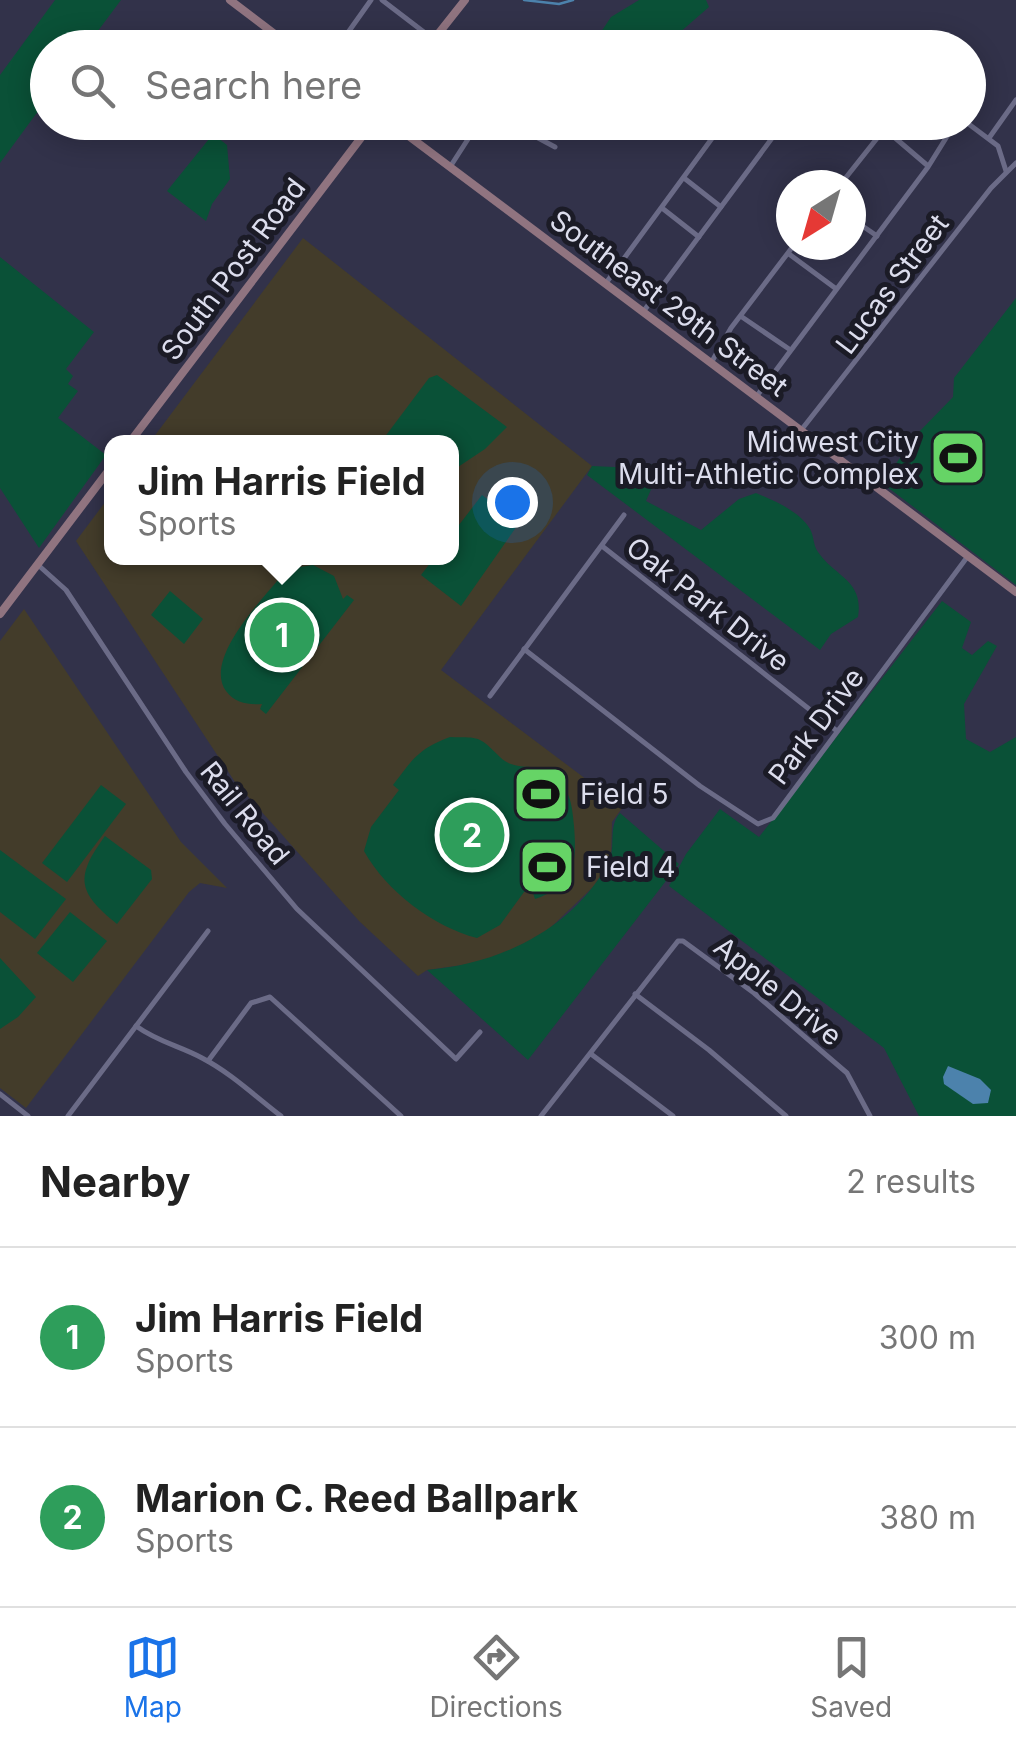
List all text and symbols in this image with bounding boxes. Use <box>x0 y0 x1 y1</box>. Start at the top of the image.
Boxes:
search box <box>30 30 986 140</box>
icon: search <box>65 58 120 113</box>
text: Search here <box>145 62 362 108</box>
north arrow <box>776 170 866 260</box>
street label: South Post Road <box>154 171 312 367</box>
street label: Southeast 29th Street <box>544 203 794 403</box>
street label: Lucas Street <box>828 207 956 361</box>
place label: Midwest City Multi-Athletic Complex <box>618 425 919 491</box>
sports icon: Midwest City Multi-Athletic Complex <box>928 428 988 488</box>
popup <box>104 435 459 565</box>
text: Jim Harris Field <box>137 458 426 504</box>
your location <box>487 477 538 528</box>
text: Sports <box>137 504 236 543</box>
street label: Oak Park Drive <box>620 530 796 678</box>
pin: 1 <box>250 598 314 672</box>
street label: Park Drive <box>761 661 871 791</box>
street label: Rail Road <box>193 755 297 871</box>
sports icon: Field 5 <box>511 764 571 824</box>
place label: Field 5 <box>580 777 668 811</box>
pin: 2 <box>440 798 504 872</box>
sports icon: Field 4 <box>517 837 577 897</box>
place label: Field 4 <box>586 850 676 884</box>
street label: Apple Drive <box>707 929 849 1053</box>
text: Nearby <box>40 1156 191 1207</box>
text: 2 results <box>846 1162 976 1201</box>
text: Jim Harris Field <box>135 1295 423 1341</box>
text: 1 <box>66 1318 79 1357</box>
text: 300 m <box>879 1318 976 1357</box>
text: Sports <box>135 1341 234 1380</box>
text: Marion C. Reed Ballpark <box>135 1475 578 1521</box>
text: 2 <box>62 1498 83 1537</box>
text: 380 m <box>879 1498 976 1537</box>
text: Sports <box>135 1521 234 1560</box>
tab: Map <box>124 1630 182 1724</box>
tab: Directions <box>429 1630 563 1724</box>
tab: Saved <box>810 1630 892 1724</box>

